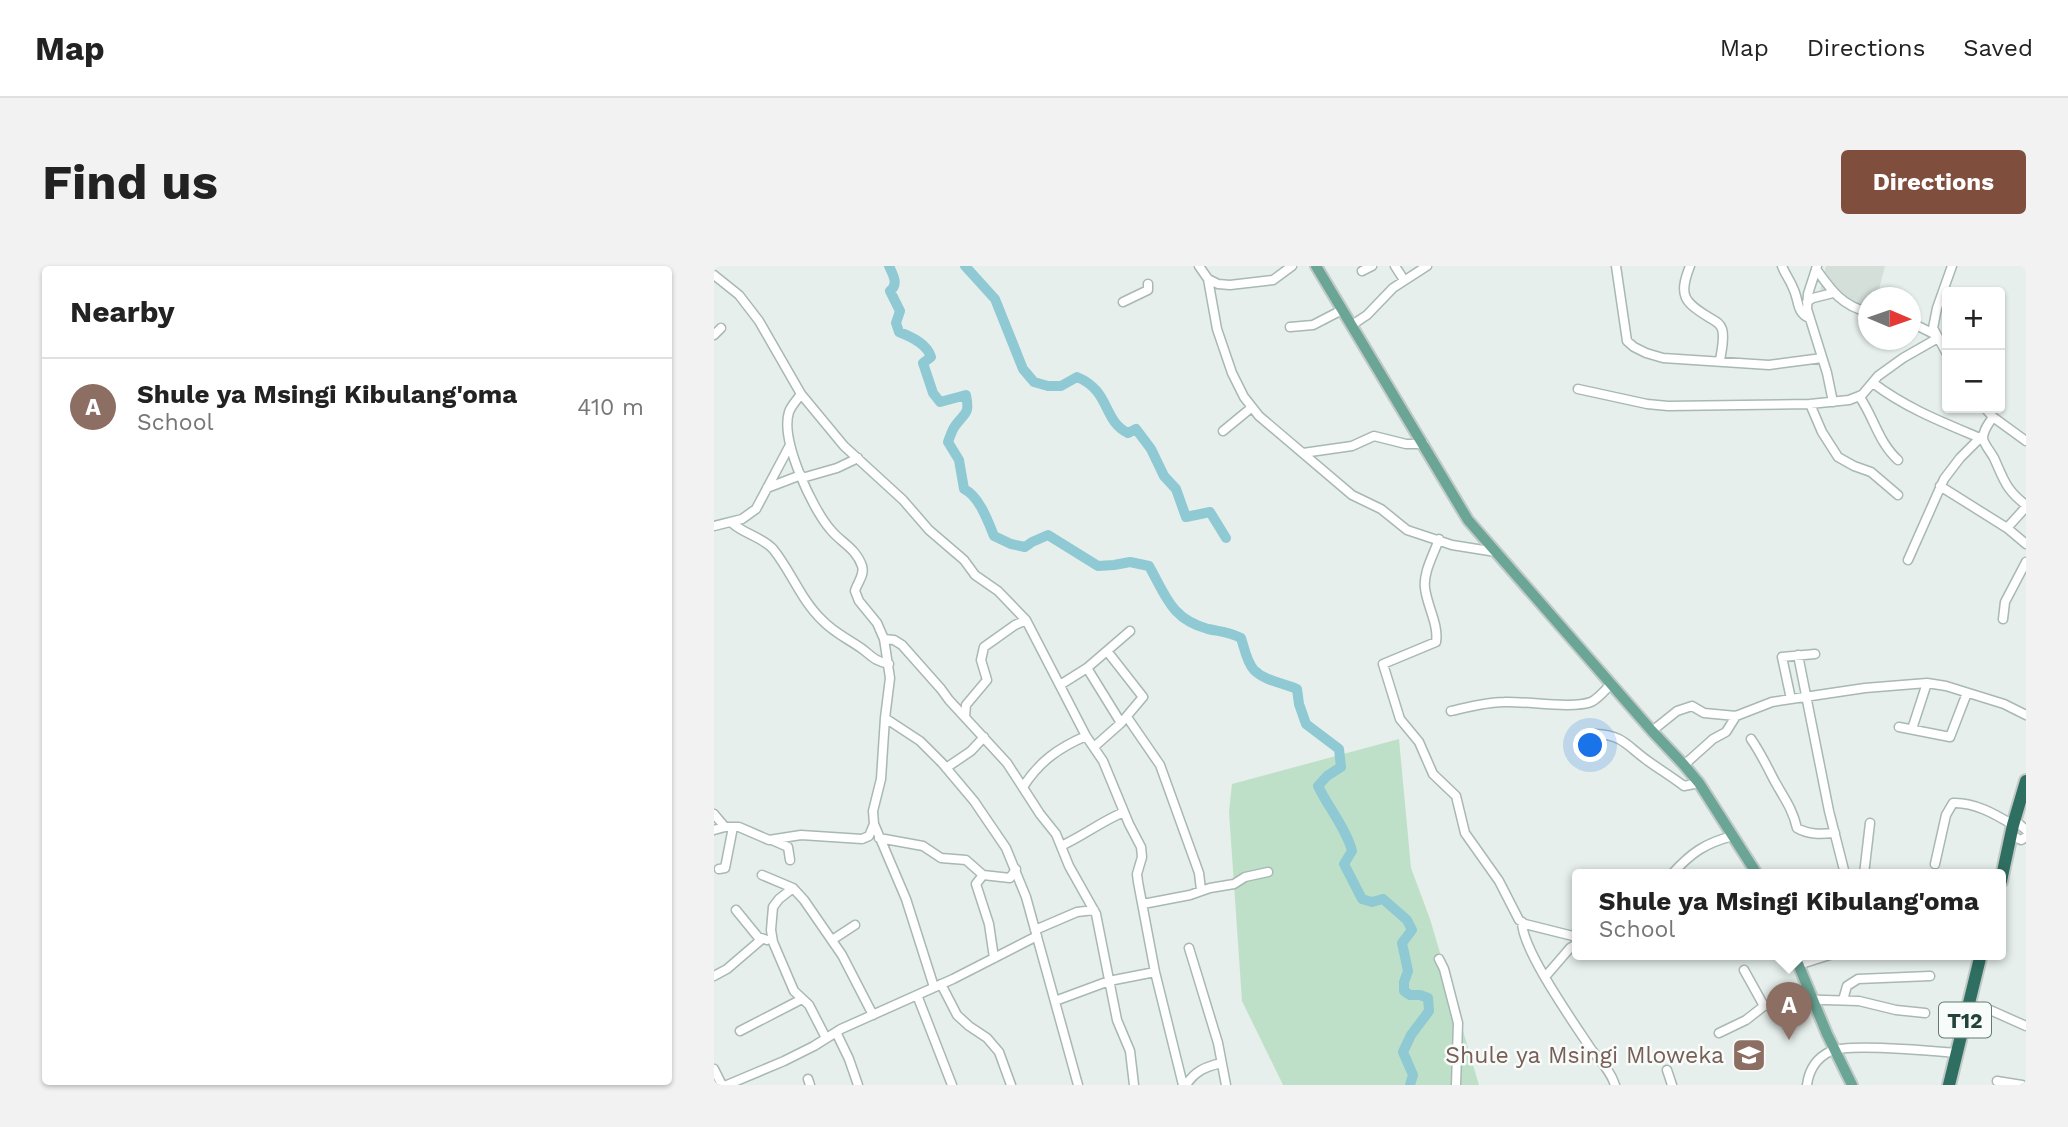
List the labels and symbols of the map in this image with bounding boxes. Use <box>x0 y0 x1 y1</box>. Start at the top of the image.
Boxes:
north arrow <box>1858 287 1921 350</box>
your location <box>1573 728 1607 762</box>
pin: A <box>1766 982 1812 1040</box>
road number: T12 <box>1939 1002 1991 1038</box>
school or university icon: Shule ya Msingi Mloweka <box>1730 1036 1768 1074</box>
place label: Shule ya Msingi Mloweka <box>1445 1042 1724 1069</box>

